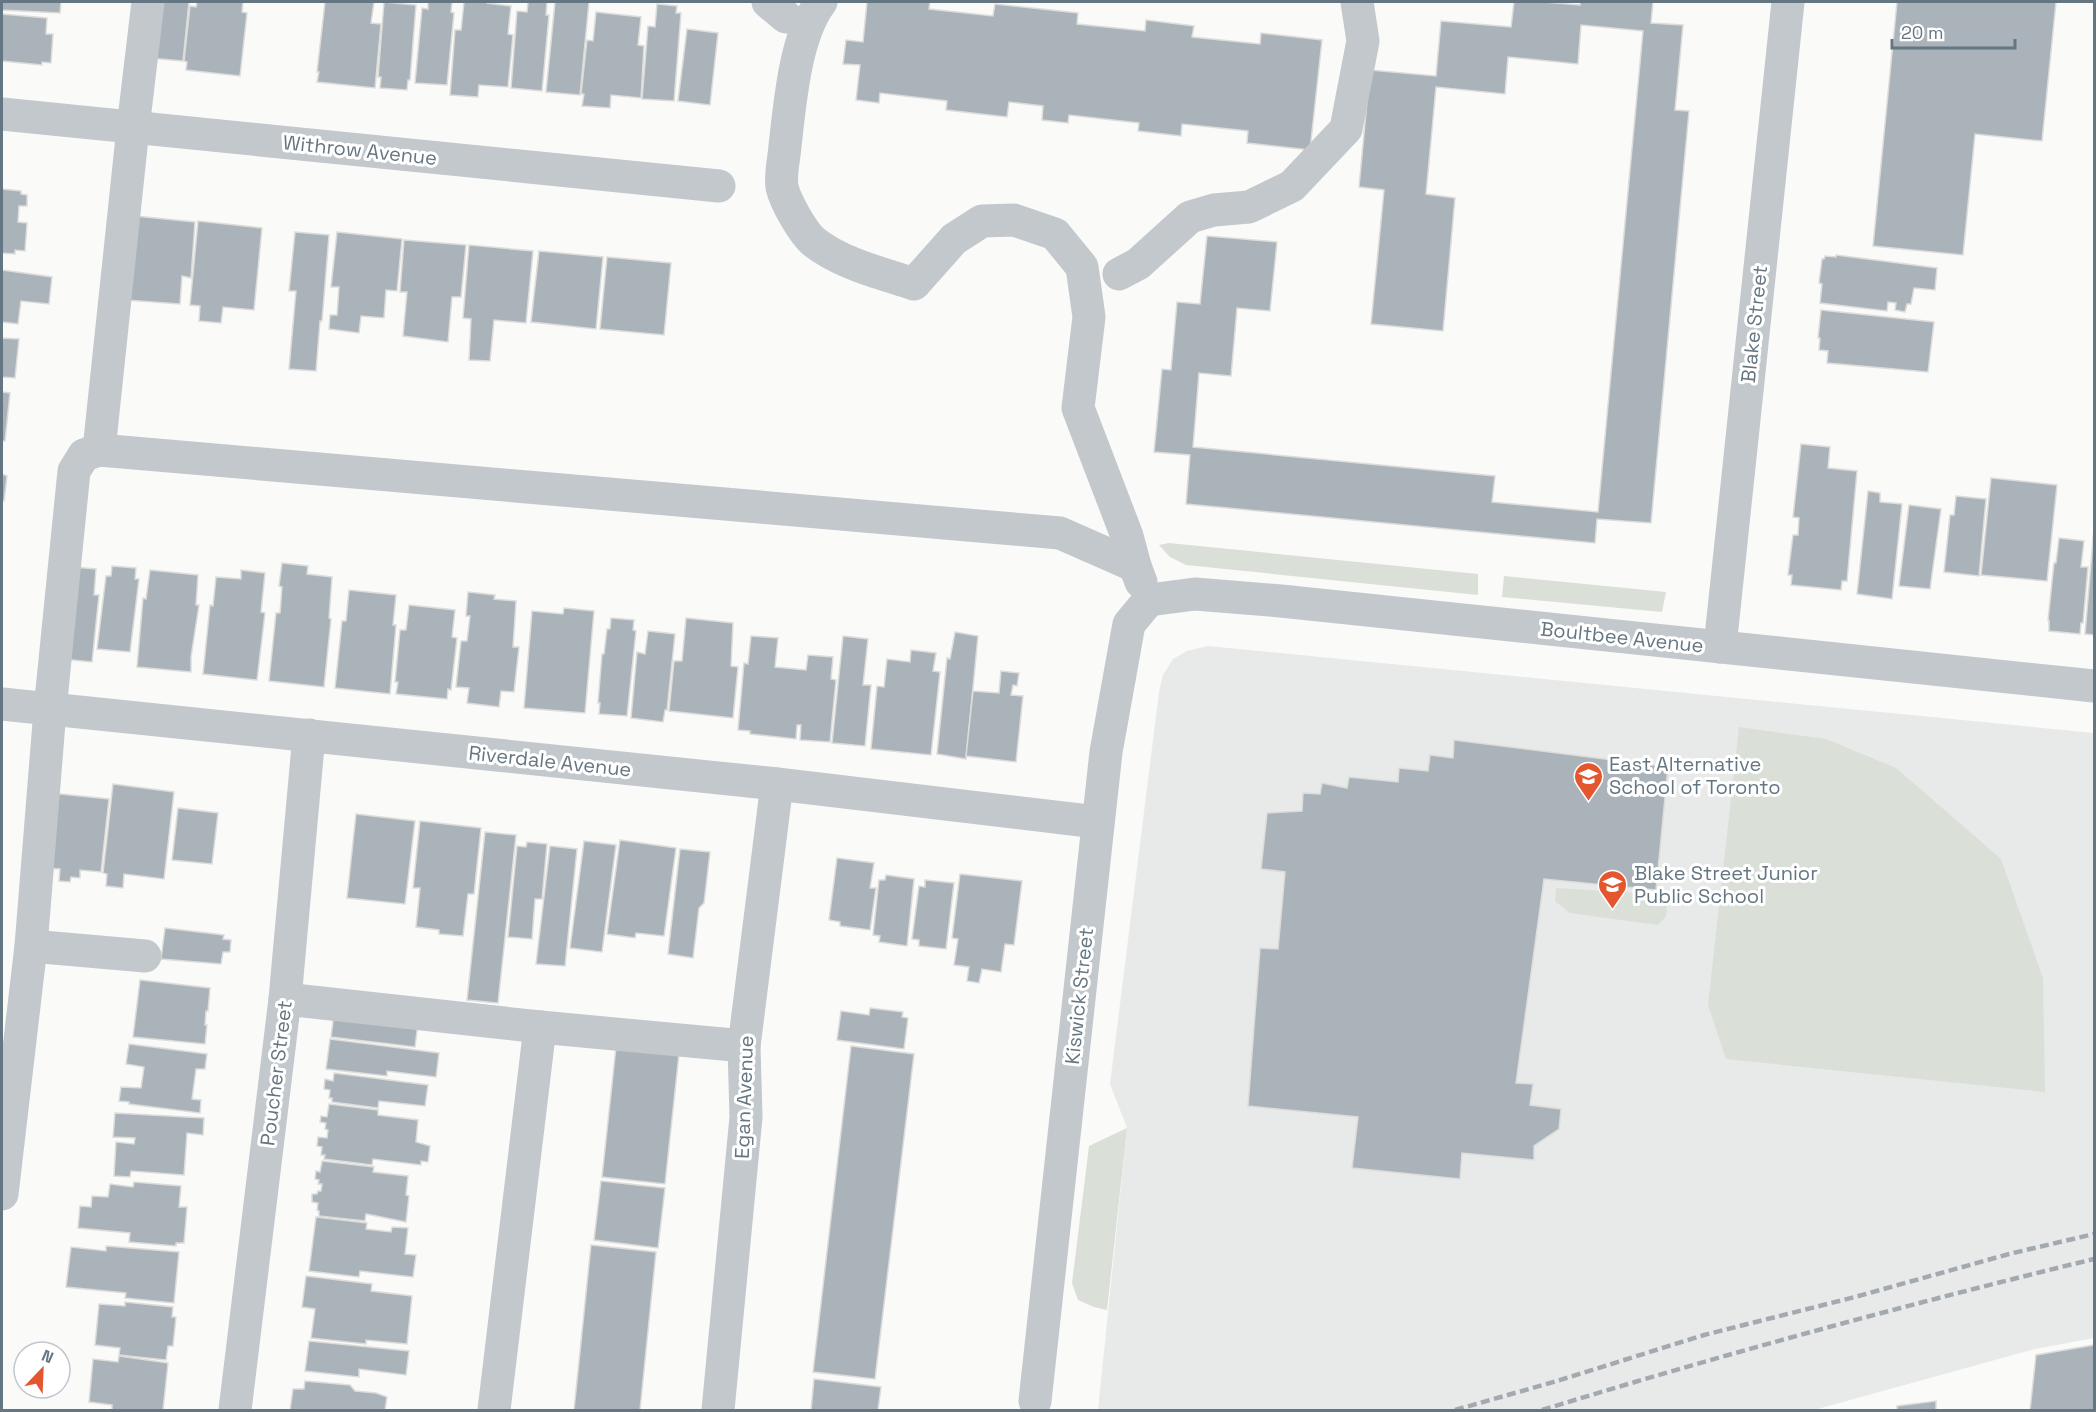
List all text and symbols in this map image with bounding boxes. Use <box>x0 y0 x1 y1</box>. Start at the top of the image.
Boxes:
scale bar <box>1892 12 2015 50</box>
text: 20 m <box>1901 21 1944 44</box>
street label: Withrow Avenue <box>282 129 438 171</box>
street label: Blake Street <box>1735 264 1773 384</box>
street label: Boultbee Avenue <box>1539 615 1705 659</box>
street label: Riverdale Avenue <box>467 740 633 782</box>
place label: East Alternative School of Toronto <box>1609 751 1781 800</box>
school or university icon: East Alternative School of Toronto <box>1572 760 1604 802</box>
place label: Blake Street Junior Public School <box>1634 860 1818 909</box>
school or university icon: Blake Street Junior Public School <box>1597 868 1629 910</box>
street label: Kiswick Street <box>1059 926 1099 1066</box>
street label: Poucher Street <box>254 999 298 1147</box>
street label: Egan Avenue <box>729 1035 759 1159</box>
north arrow <box>12 1340 72 1400</box>
text: N <box>39 1345 57 1368</box>

